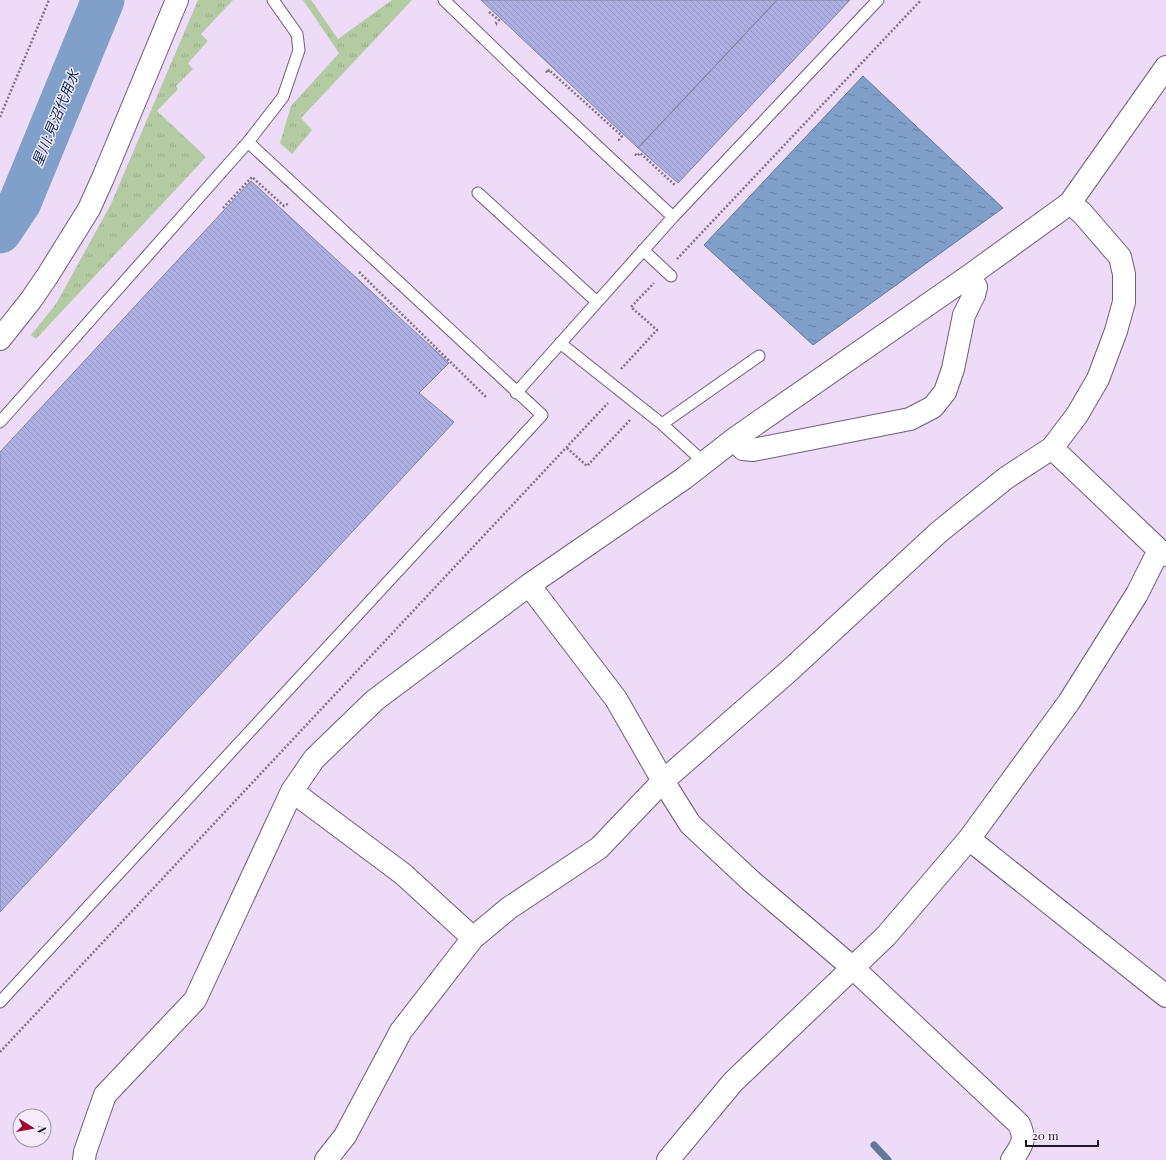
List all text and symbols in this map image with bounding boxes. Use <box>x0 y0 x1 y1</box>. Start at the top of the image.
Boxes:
water label: 星川;見沼代用水 <box>27 65 84 169</box>
north arrow <box>12 1108 52 1148</box>
scale bar <box>1026 1122 1098 1148</box>
text: N <box>34 1125 50 1135</box>
text: 20 m <box>1032 1127 1059 1143</box>

